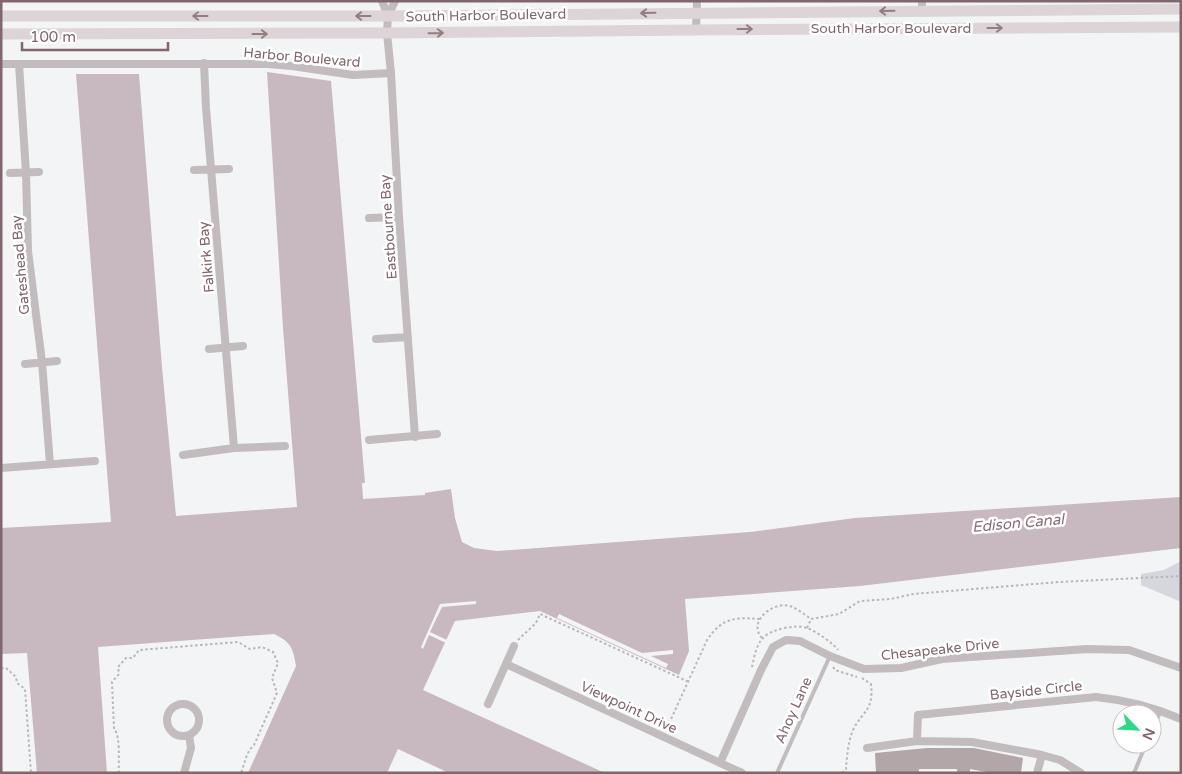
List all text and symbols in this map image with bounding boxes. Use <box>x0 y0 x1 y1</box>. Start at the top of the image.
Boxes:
street label: South Harbor Boulevard <box>406 6 566 25</box>
one-way arrow <box>879 6 896 16</box>
one-way arrow <box>640 8 656 18</box>
one-way arrow <box>193 11 209 21</box>
one-way arrow <box>355 11 372 21</box>
scale bar <box>22 20 169 52</box>
street label: South Harbor Boulevard <box>811 20 971 37</box>
one-way arrow <box>986 23 1003 33</box>
one-way arrow <box>736 24 753 34</box>
text: 100 m <box>30 28 76 46</box>
one-way arrow <box>428 28 444 38</box>
one-way arrow <box>252 29 268 38</box>
street label: Harbor Boulevard <box>243 44 361 71</box>
street label: Eastbourne Bay <box>376 174 401 280</box>
street label: Gateshead Bay <box>8 214 33 315</box>
street label: Falkirk Bay <box>195 220 218 293</box>
water label: Edison Canal <box>971 510 1067 536</box>
street label: Chesapeake Drive <box>880 635 1000 664</box>
street label: Ahoy Lane <box>771 674 816 746</box>
street label: Bayside Circle <box>989 677 1083 704</box>
street label: Viewpoint Drive <box>578 678 680 737</box>
north arrow <box>1112 704 1162 754</box>
text: N <box>1138 725 1158 743</box>

